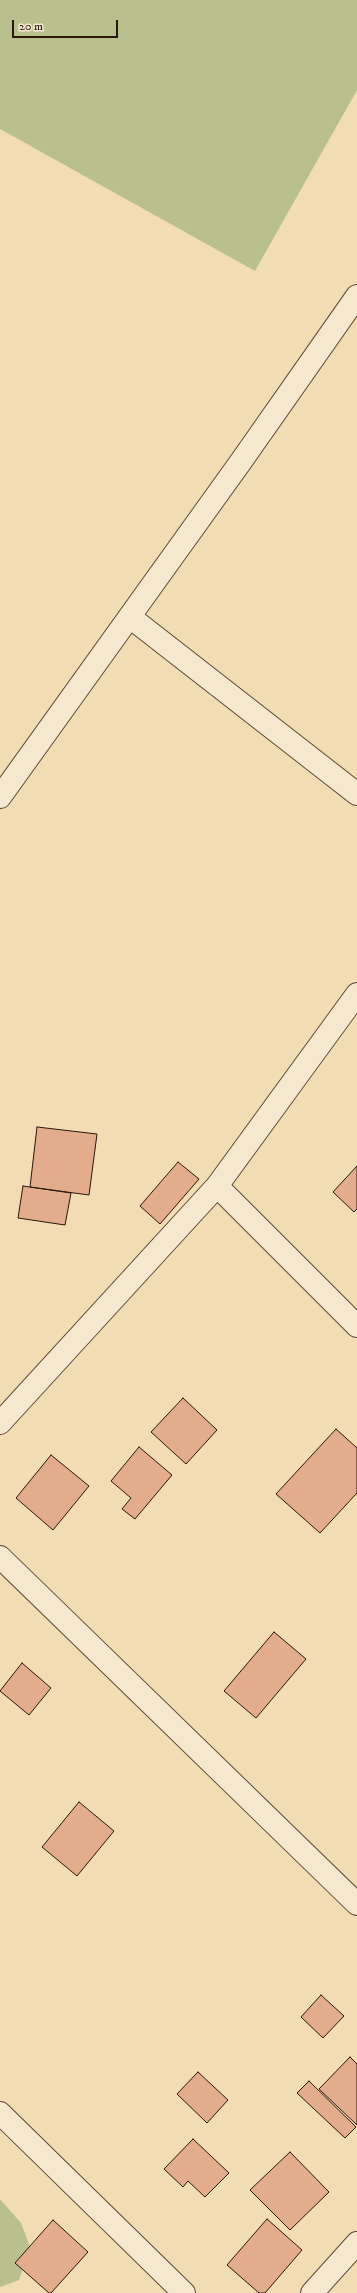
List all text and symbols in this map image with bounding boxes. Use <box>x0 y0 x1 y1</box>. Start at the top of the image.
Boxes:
scale bar <box>14 12 120 38</box>
text: 20 m <box>19 19 43 34</box>

